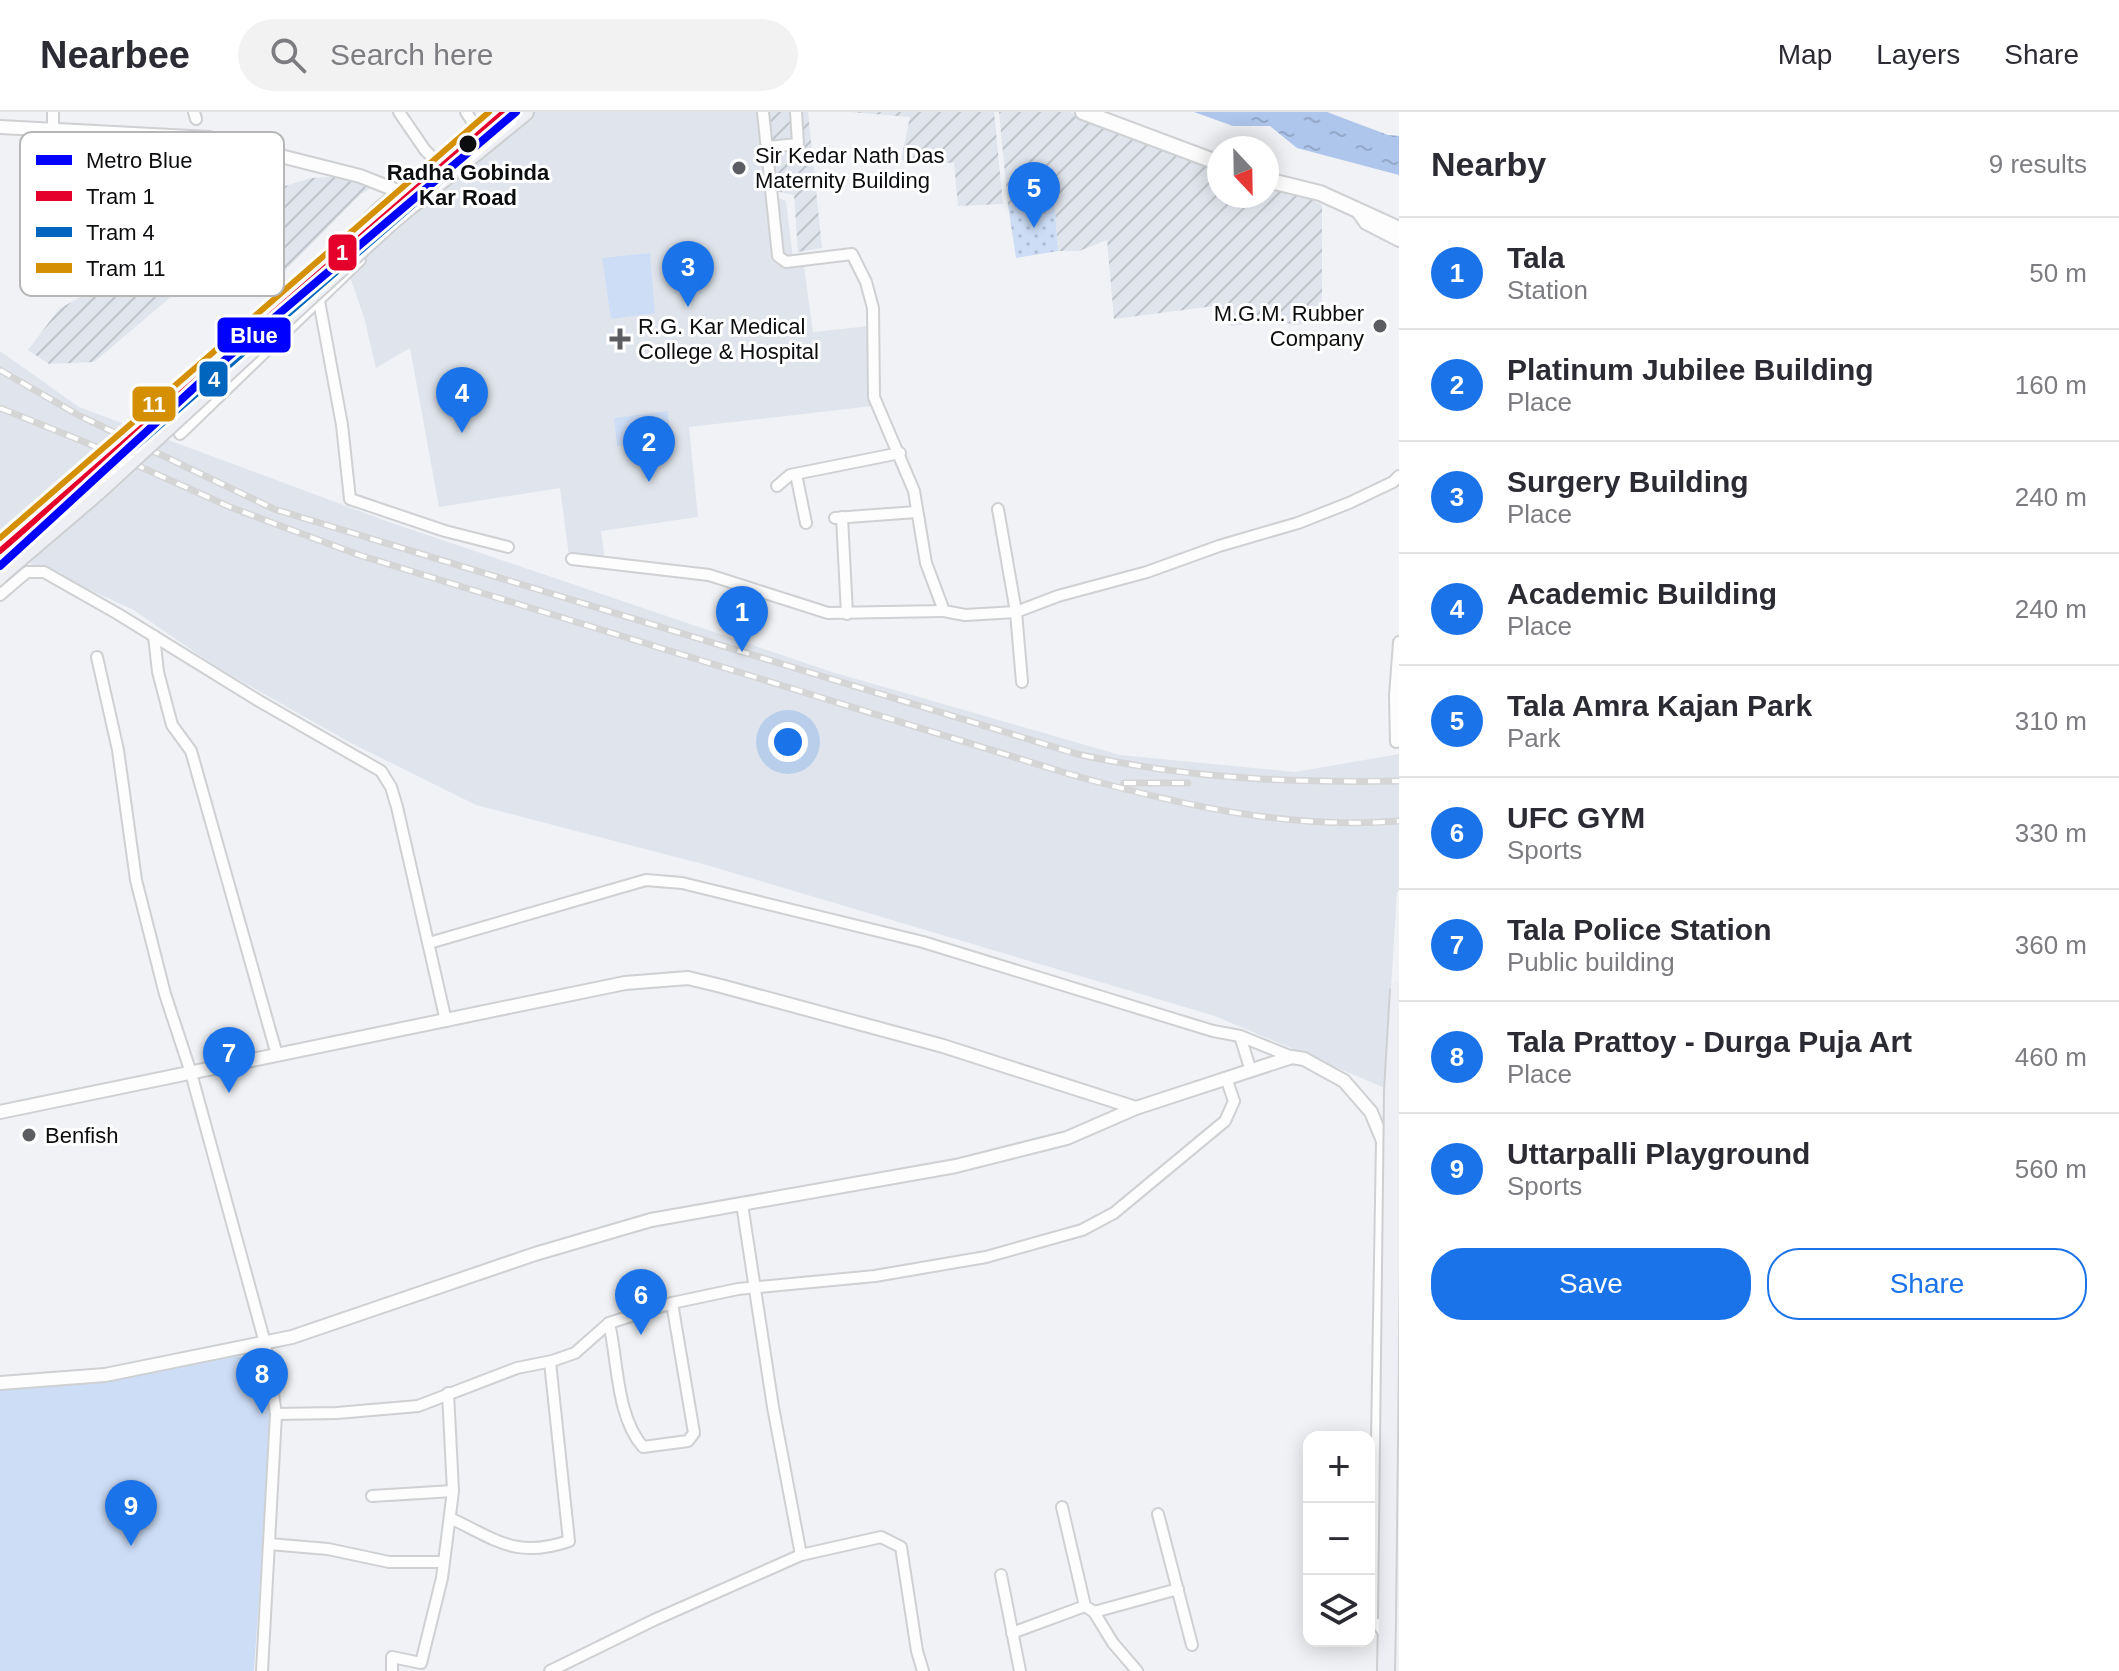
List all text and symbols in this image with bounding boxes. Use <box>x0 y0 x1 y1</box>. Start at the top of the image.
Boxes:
search box <box>238 19 798 91</box>
icon: search <box>266 33 310 77</box>
text: Nearbee <box>40 34 190 76</box>
text: Search here <box>330 38 493 71</box>
text: Map <box>1778 39 1832 70</box>
text: Layers <box>1876 39 1960 70</box>
text: Share <box>2004 39 2079 70</box>
legend <box>20 132 284 296</box>
marker: Radha Gobinda Kar Road <box>457 133 479 155</box>
north arrow <box>1207 136 1279 208</box>
place label: Sir Kedar Nath Das Maternity Building <box>755 143 945 193</box>
text: Nearby <box>1431 145 1546 183</box>
text: Metro Blue <box>86 148 192 173</box>
text: 9 results <box>1989 149 2087 179</box>
marker: Sir Kedar Nath Das Maternity Building <box>730 159 748 177</box>
place label: Radha Gobinda Kar Road <box>387 160 550 210</box>
pin: 5 <box>1008 162 1060 228</box>
text: Tram 1 <box>86 184 155 209</box>
text: Tram 4 <box>86 220 155 245</box>
line badge: 1 <box>327 233 358 272</box>
text: 1 <box>336 240 348 265</box>
pin: 3 <box>662 241 714 307</box>
text: Tala <box>1507 241 1565 274</box>
text: Tram 11 <box>86 256 165 281</box>
text: 1 <box>1450 258 1464 288</box>
text: 50 m <box>2029 258 2087 288</box>
text: Station <box>1507 275 1588 305</box>
place label: M.G.M. Rubber Company <box>1214 301 1364 351</box>
place label: R.G. Kar Medical College & Hospital <box>638 314 819 364</box>
line badge: Blue <box>216 316 292 354</box>
marker: M.G.M. Rubber Company <box>1371 317 1389 335</box>
text: Blue <box>230 323 278 348</box>
marker: R.G. Kar Medical College & Hospital <box>609 328 631 350</box>
text: Platinum Jubilee Building <box>1507 353 1874 386</box>
line badge: 4 <box>198 360 229 398</box>
text: 4 <box>208 367 221 392</box>
pin: 4 <box>436 367 488 433</box>
text: 2 <box>1450 370 1464 400</box>
text: 160 m <box>2015 370 2087 400</box>
line badge: 11 <box>131 385 177 423</box>
text: Place <box>1507 387 1572 417</box>
text: 11 <box>142 392 166 417</box>
pin: 2 <box>623 416 675 482</box>
text: Surgery Building <box>1507 465 1749 498</box>
text: 3 <box>1450 482 1464 512</box>
text: 240 m <box>2015 482 2087 512</box>
text: Place <box>1507 499 1572 529</box>
text: Academic Building <box>1507 577 1777 610</box>
pin: 1 <box>716 586 768 652</box>
text: 4 <box>1450 594 1464 624</box>
text: 240 m <box>2015 594 2087 624</box>
text: Place <box>1507 611 1572 641</box>
text: Tala Amra Kajan Park <box>1507 689 1812 722</box>
text: 5 <box>1450 706 1464 736</box>
text: 310 m <box>2015 706 2087 736</box>
your location <box>768 722 808 762</box>
text: Park <box>1507 723 1560 753</box>
text: UFC GYM <box>1507 801 1645 834</box>
text: 6 <box>1450 818 1464 848</box>
text: 330 m <box>2015 818 2087 848</box>
text: Sports <box>1507 835 1582 865</box>
text: Tala Police Station <box>1507 913 1772 946</box>
text: 7 <box>1450 930 1464 960</box>
text: 360 m <box>2015 930 2087 960</box>
text: Public building <box>1507 947 1675 977</box>
text: Tala Prattoy - Durga Puja Art <box>1507 1025 1912 1058</box>
pin: 7 <box>203 1027 255 1093</box>
text: 8 <box>1450 1042 1464 1072</box>
text: 460 m <box>2015 1042 2087 1072</box>
text: Place <box>1507 1059 1572 1089</box>
place label: Benfish <box>45 1123 118 1148</box>
marker: Benfish <box>20 1126 38 1144</box>
text: Uttarpalli Playground <box>1507 1137 1810 1170</box>
text: 9 <box>1450 1154 1464 1184</box>
text: 560 m <box>2015 1154 2087 1184</box>
text: Sports <box>1507 1171 1582 1201</box>
button: Save <box>1431 1248 1751 1320</box>
button: Share <box>1767 1248 2087 1320</box>
pin: 6 <box>615 1269 667 1335</box>
pin: 8 <box>236 1348 288 1414</box>
map controls <box>1303 1431 1375 1647</box>
button: + <box>1303 1431 1375 1503</box>
pin: 9 <box>105 1480 157 1546</box>
button: − <box>1303 1503 1375 1575</box>
button: layers <box>1303 1575 1375 1647</box>

